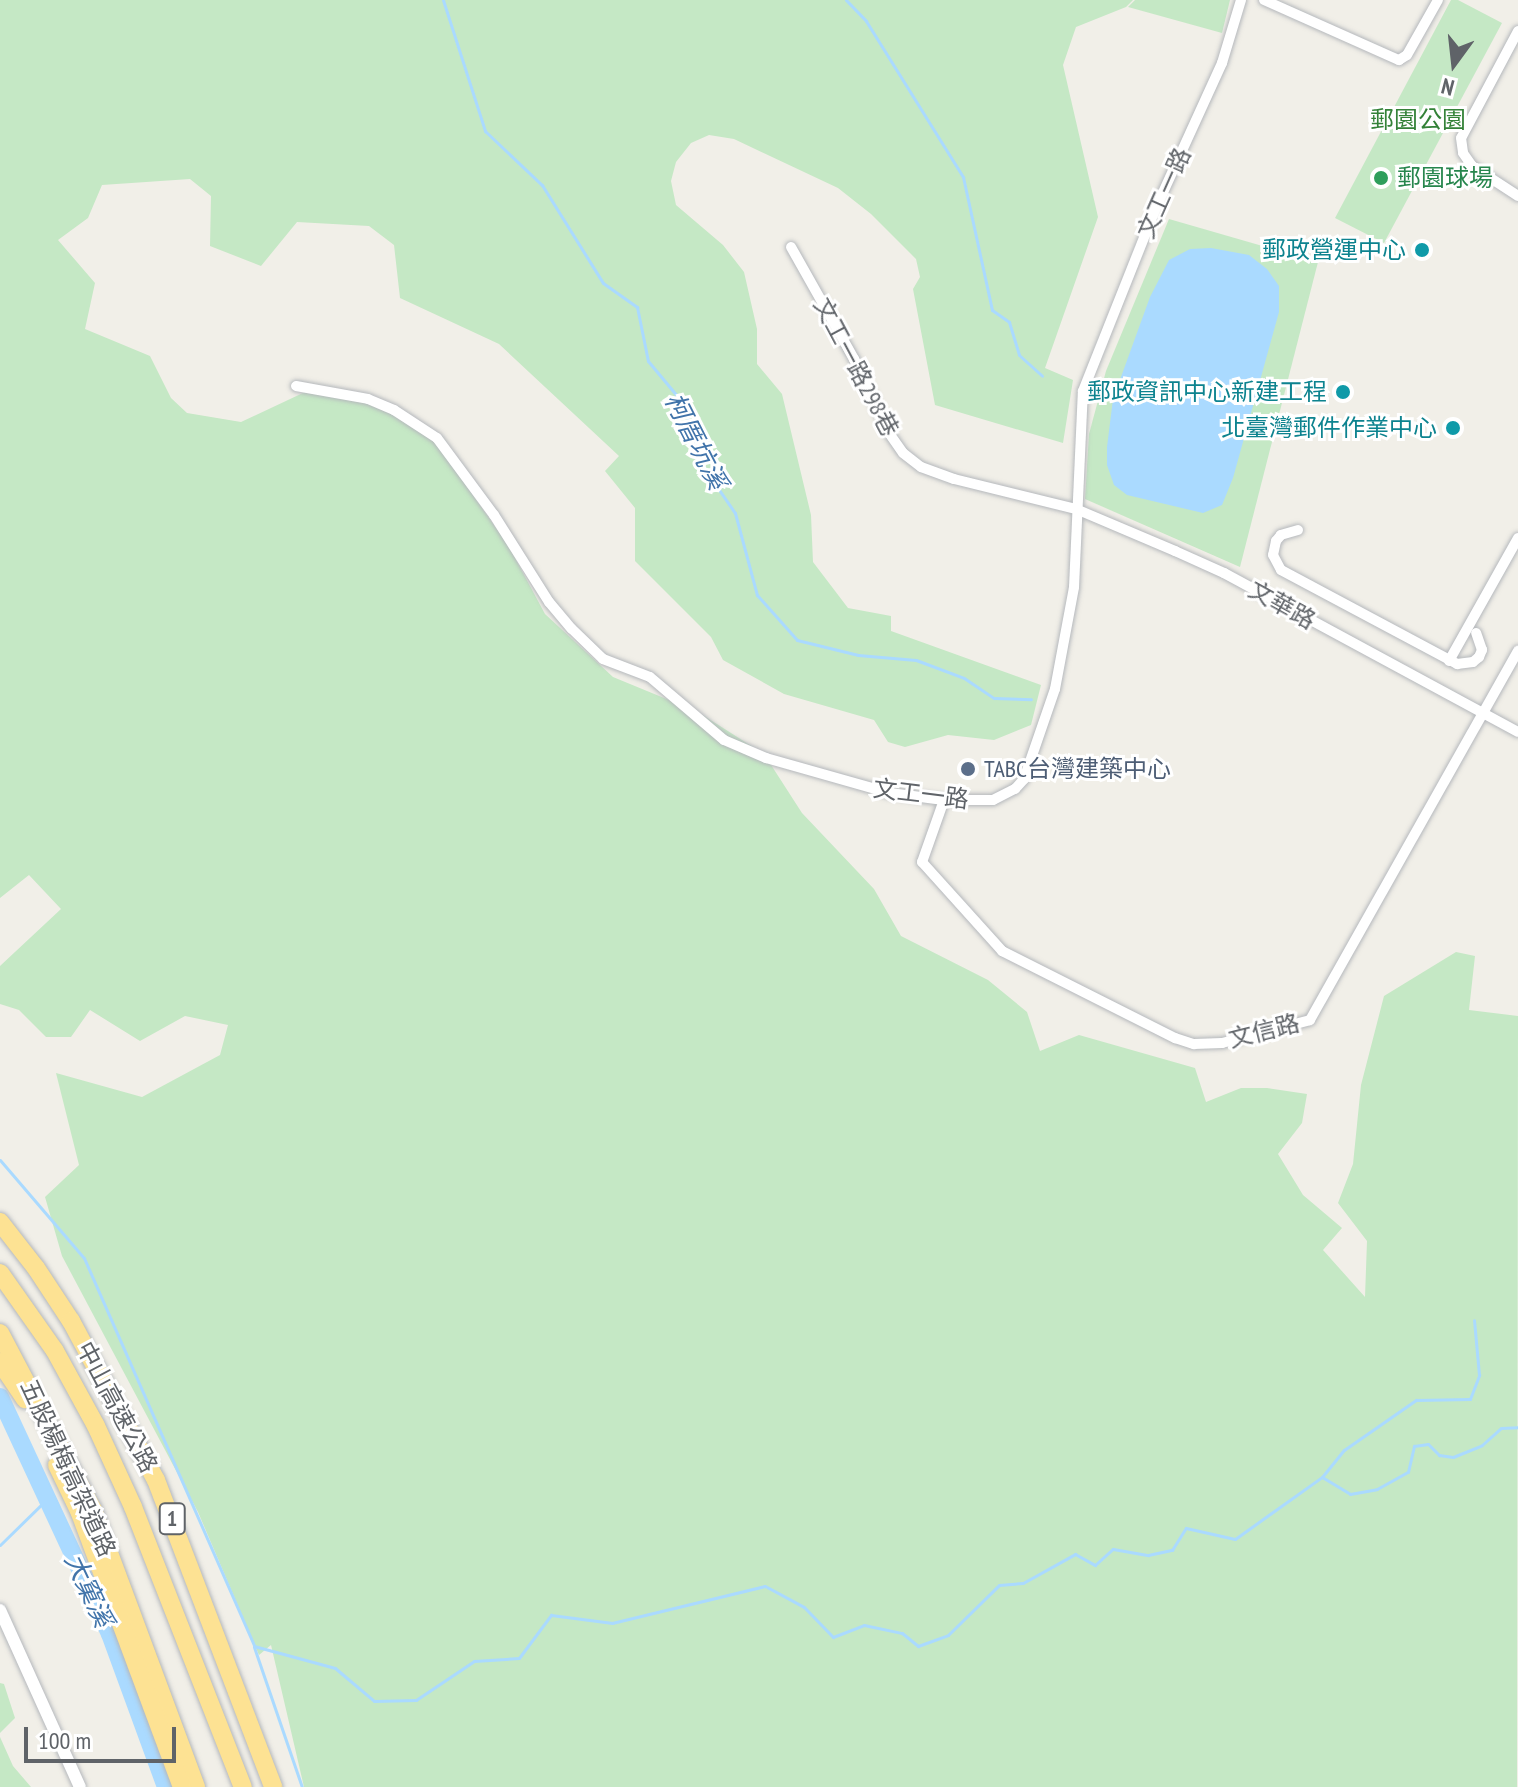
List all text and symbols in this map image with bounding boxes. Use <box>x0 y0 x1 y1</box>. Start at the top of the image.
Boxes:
north arrow <box>1414 24 1494 104</box>
text: N <box>1438 72 1457 102</box>
park label: 郵園公園 <box>1370 106 1466 134</box>
street label: 文工一路 <box>1131 143 1197 243</box>
place label: 郵園球場 <box>1397 164 1493 192</box>
marker: 郵園球場 <box>1372 169 1390 187</box>
place label: 郵政營運中心 <box>1262 236 1406 264</box>
marker: 郵政營運中心 <box>1413 241 1431 259</box>
street label: 文工一路298巷 <box>808 293 904 441</box>
place label: 郵政資訊中心新建工程 <box>1087 378 1327 406</box>
marker: 郵政資訊中心新建工程 <box>1334 383 1352 401</box>
water label: 柯厝坑溪 <box>658 388 734 494</box>
place label: 北臺灣郵件作業中心 <box>1221 414 1437 442</box>
marker: 北臺灣郵件作業中心 <box>1444 419 1462 437</box>
street label: 文華路 <box>1244 575 1320 635</box>
place label: TABC台灣建築中心 <box>984 755 1171 783</box>
marker: TABC台灣建築中心 <box>959 760 977 778</box>
street label: 文工一路 <box>872 774 970 814</box>
street label: 文信路 <box>1226 1008 1302 1054</box>
street label: 中山高速公路 <box>70 1337 164 1477</box>
street label: 五股楊梅高架道路 <box>14 1375 122 1561</box>
road number: 1 <box>158 1501 186 1537</box>
water label: 大窠溪 <box>58 1548 120 1632</box>
scale bar <box>28 1711 180 1761</box>
text: 100 m <box>38 1725 91 1756</box>

